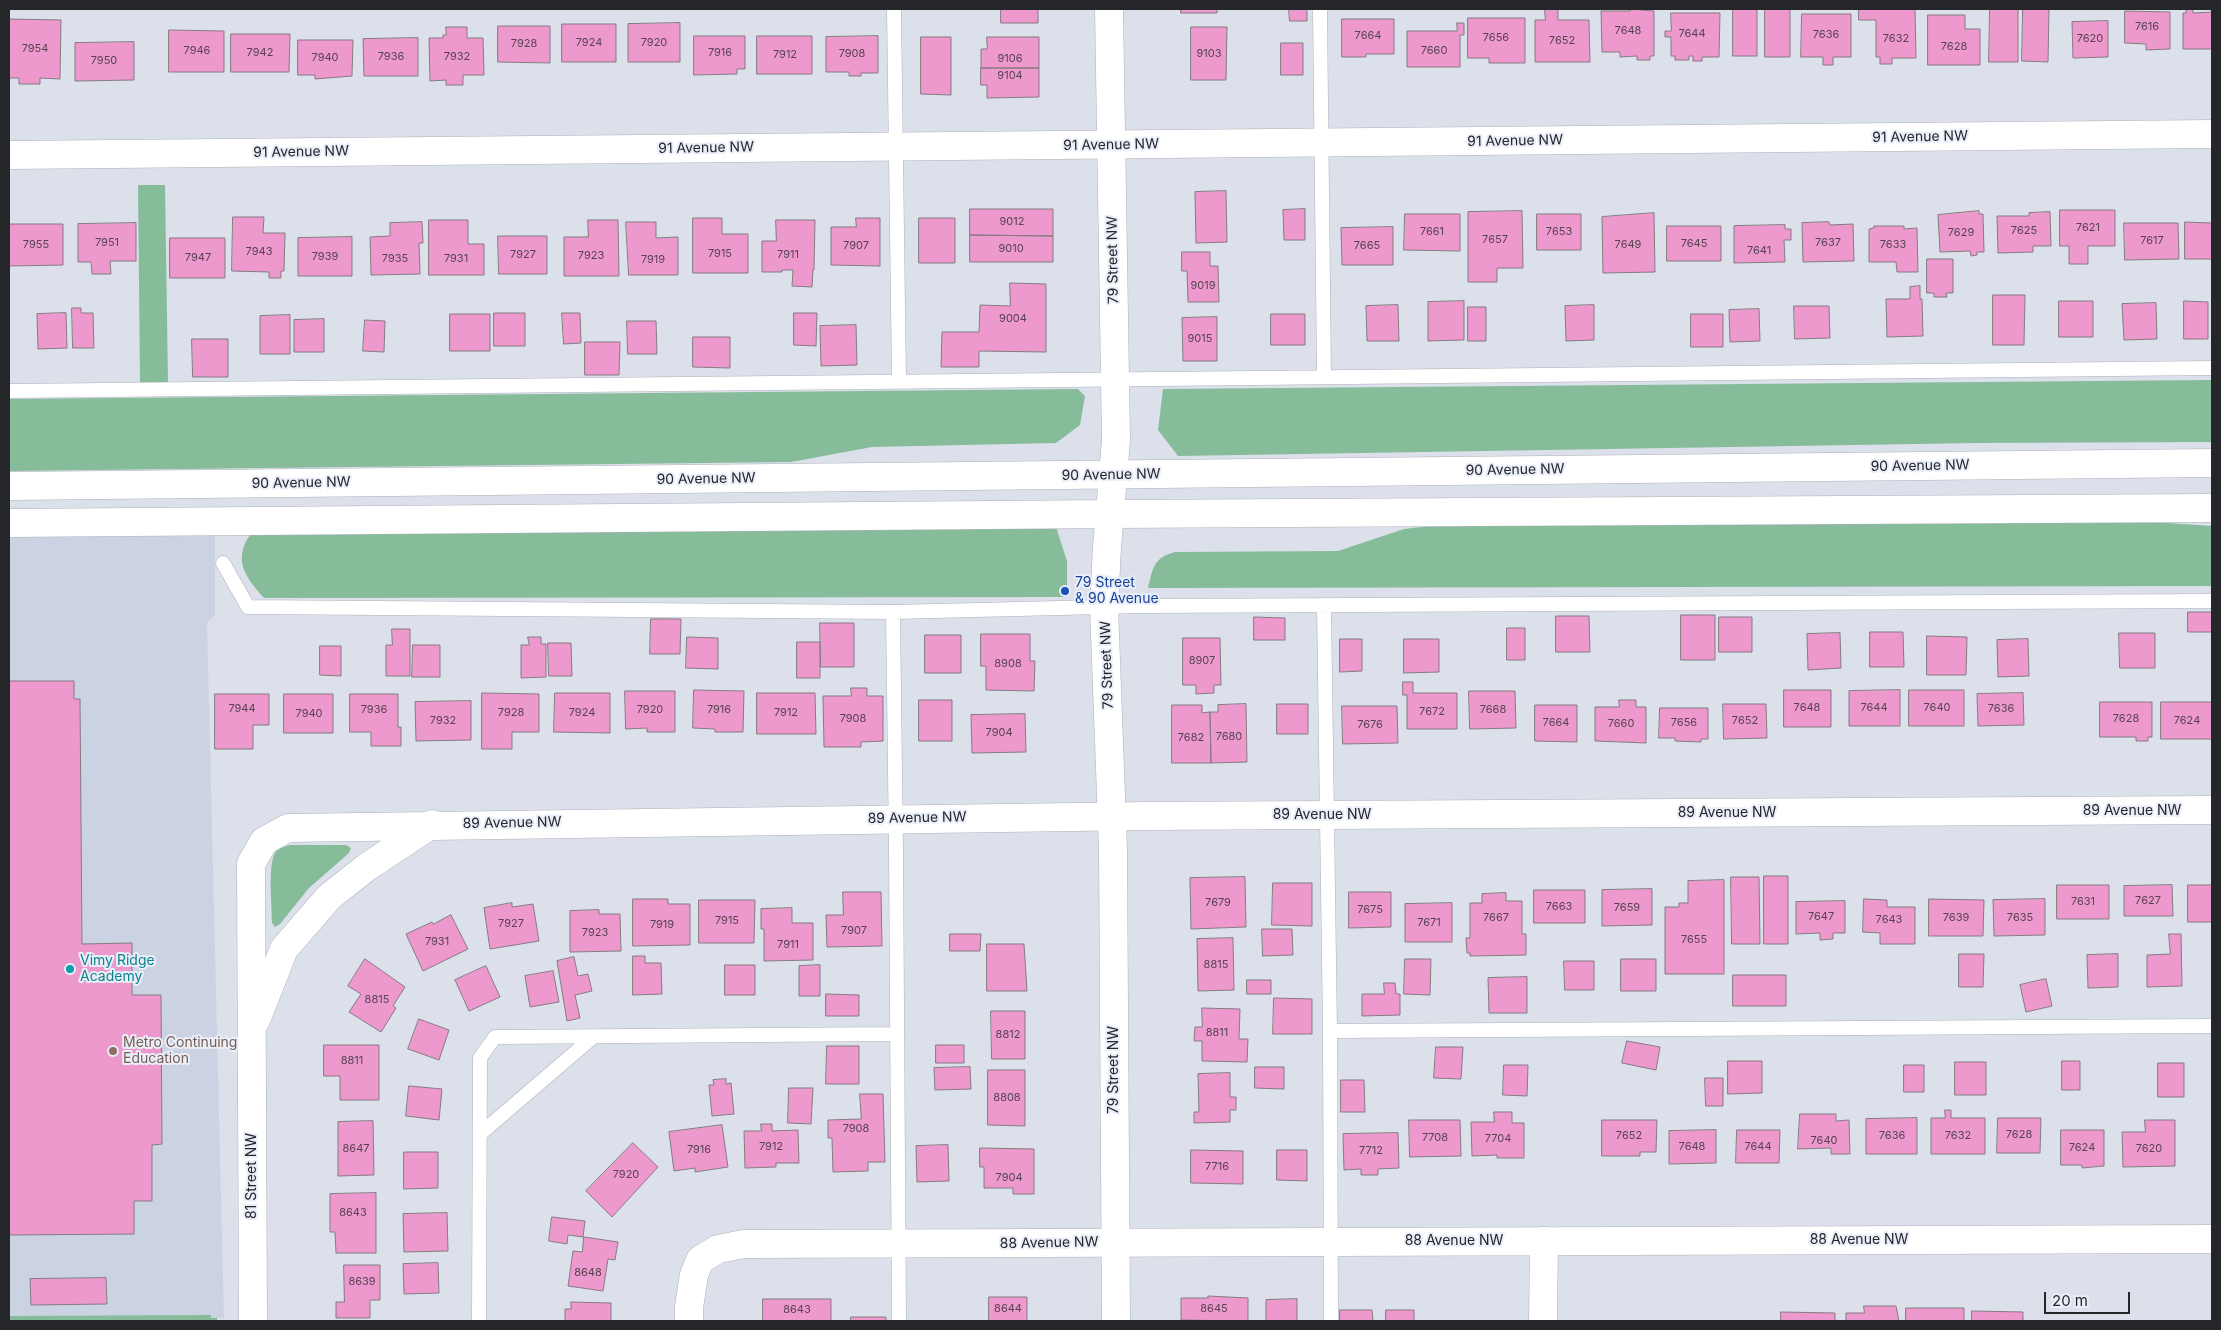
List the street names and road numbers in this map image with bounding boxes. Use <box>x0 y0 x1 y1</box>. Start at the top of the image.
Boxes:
street label: 91 Avenue NW <box>1872 128 1968 146</box>
street label: 91 Avenue NW <box>1467 132 1563 150</box>
street label: 91 Avenue NW <box>1063 136 1159 154</box>
street label: 91 Avenue NW <box>658 139 754 157</box>
street label: 91 Avenue NW <box>253 143 349 161</box>
street label: 79 Street NW <box>1104 216 1122 304</box>
street label: 90 Avenue NW <box>1870 457 1970 475</box>
street label: 90 Avenue NW <box>1465 461 1565 479</box>
street label: 90 Avenue NW <box>1061 466 1161 484</box>
street label: 90 Avenue NW <box>656 470 756 488</box>
street label: 90 Avenue NW <box>251 474 351 492</box>
street label: 79 Street NW <box>1097 621 1117 709</box>
street label: 89 Avenue NW <box>2083 803 2181 819</box>
street label: 89 Avenue NW <box>1678 805 1776 821</box>
street label: 89 Avenue NW <box>1273 807 1371 823</box>
street label: 89 Avenue NW <box>867 809 967 827</box>
street label: 89 Avenue NW <box>462 814 562 832</box>
street label: 79 Street NW <box>1106 1026 1122 1114</box>
street label: 81 Street NW <box>244 1133 260 1219</box>
street label: 88 Avenue NW <box>1810 1232 1908 1248</box>
street label: 88 Avenue NW <box>1405 1233 1503 1249</box>
street label: 88 Avenue NW <box>1000 1234 1098 1252</box>

